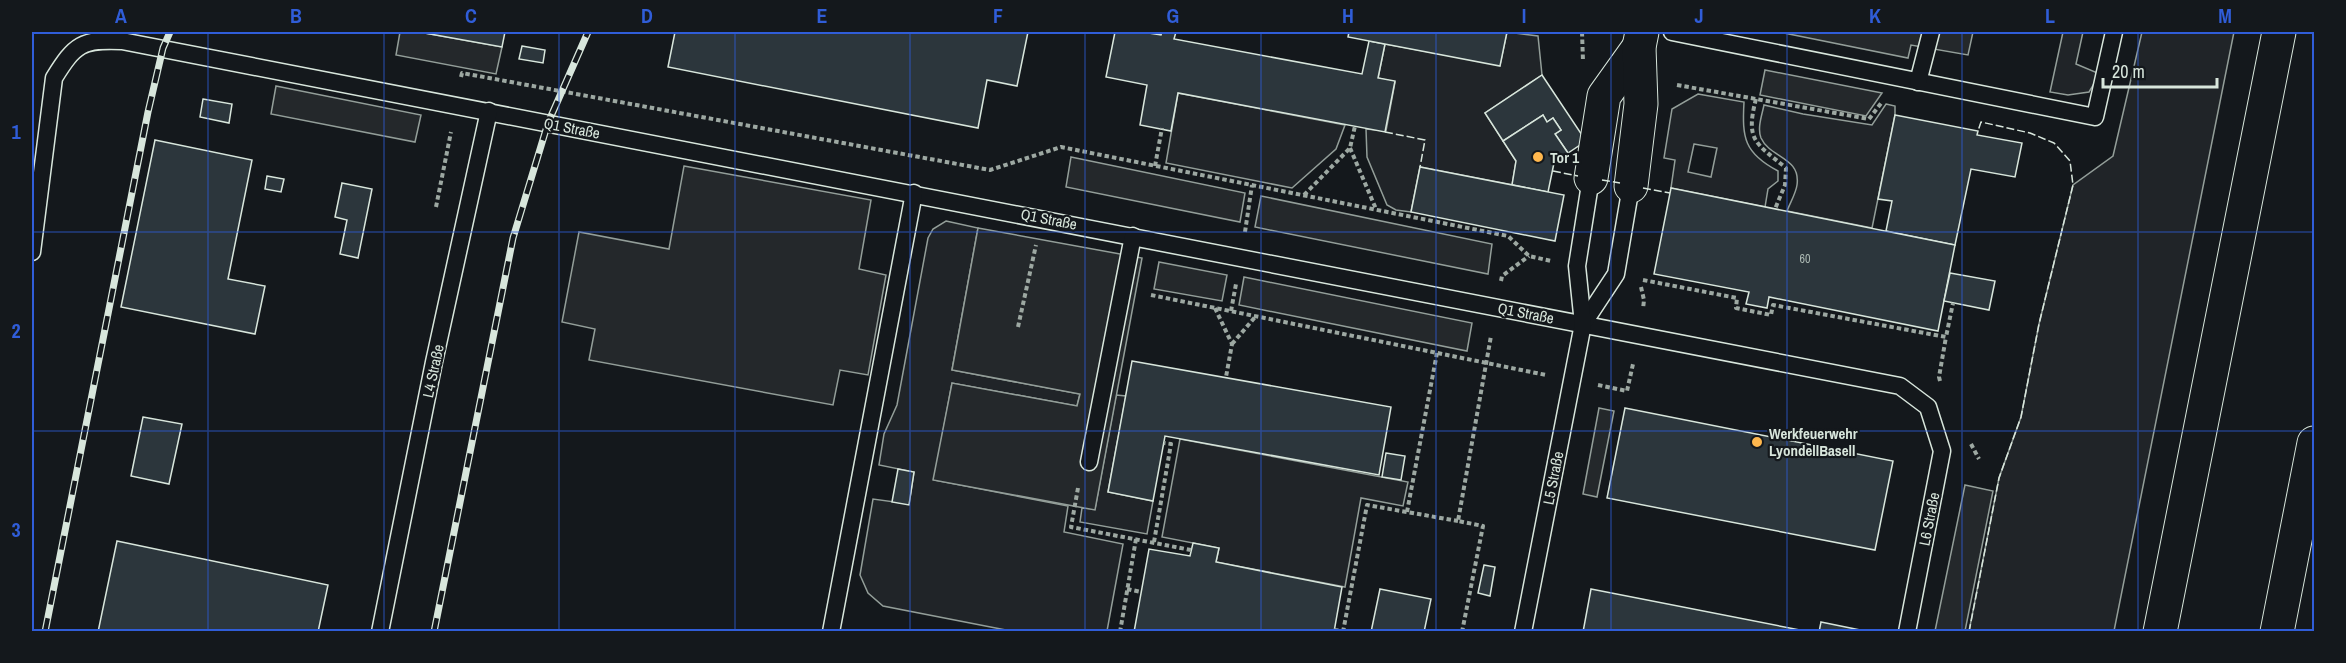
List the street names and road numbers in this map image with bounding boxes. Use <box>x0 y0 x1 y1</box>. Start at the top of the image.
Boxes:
street label: Q1 Straße <box>542 112 602 144</box>
street label: Q1 Straße <box>1019 203 1079 235</box>
street label: Q1 Straße <box>1496 297 1556 329</box>
street label: L4 Straße <box>417 342 449 400</box>
street label: L5 Straße <box>1538 449 1568 507</box>
street label: L6 Straße <box>1914 490 1944 548</box>

